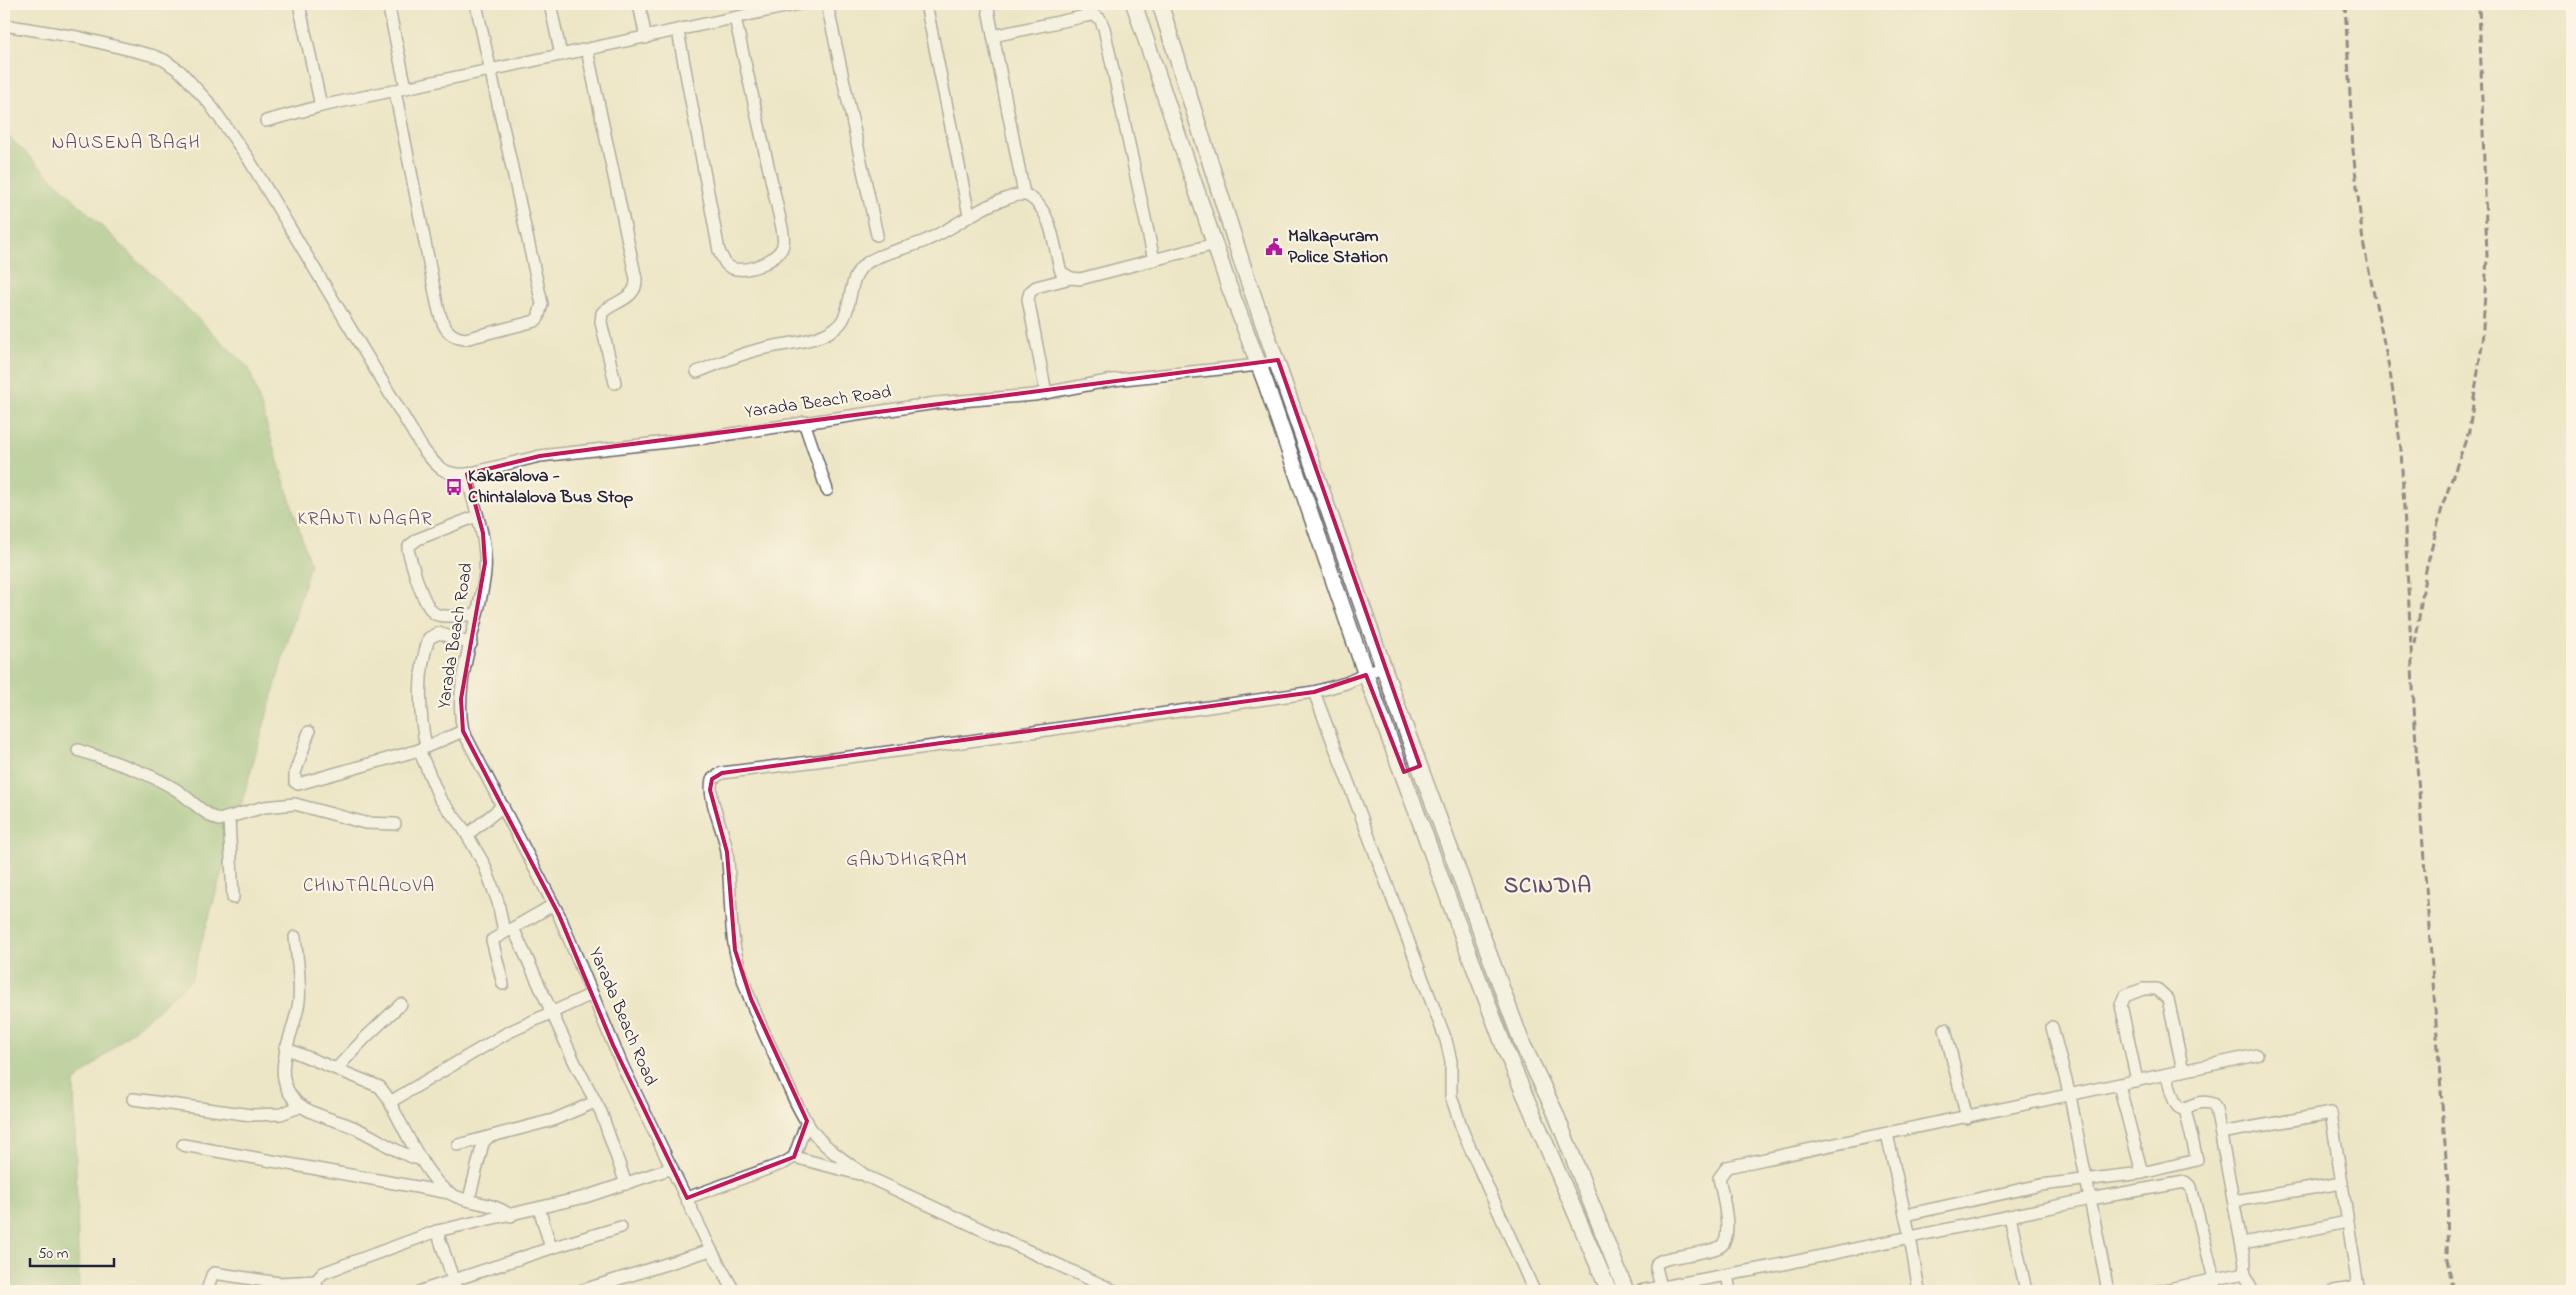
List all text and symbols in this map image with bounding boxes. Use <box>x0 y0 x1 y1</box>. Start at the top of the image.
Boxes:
district label: NAUSENA BAGH <box>52 130 200 157</box>
place label: Malkapuram Police Station <box>1288 224 1388 271</box>
public building icon: Malkapuram Police Station <box>1264 237 1284 257</box>
street label: Yarada Beach Road <box>743 380 893 426</box>
place label: Kakaralova - Chintalalova Bus Stop <box>468 464 634 511</box>
bus stop icon: Kakaralova - Chintalalova Bus Stop <box>444 477 464 497</box>
district label: KRANTI NAGAR <box>297 506 433 533</box>
street label: Yarada Beach Road <box>432 561 480 711</box>
district label: GANDHIGRAM <box>846 847 968 874</box>
district label: SCINDIA <box>1504 871 1592 903</box>
district label: CHINTALALOVA <box>303 873 435 900</box>
street label: Yarada Beach Road <box>581 944 663 1090</box>
scale bar <box>30 1235 114 1267</box>
text: 50 m <box>38 1243 69 1265</box>

